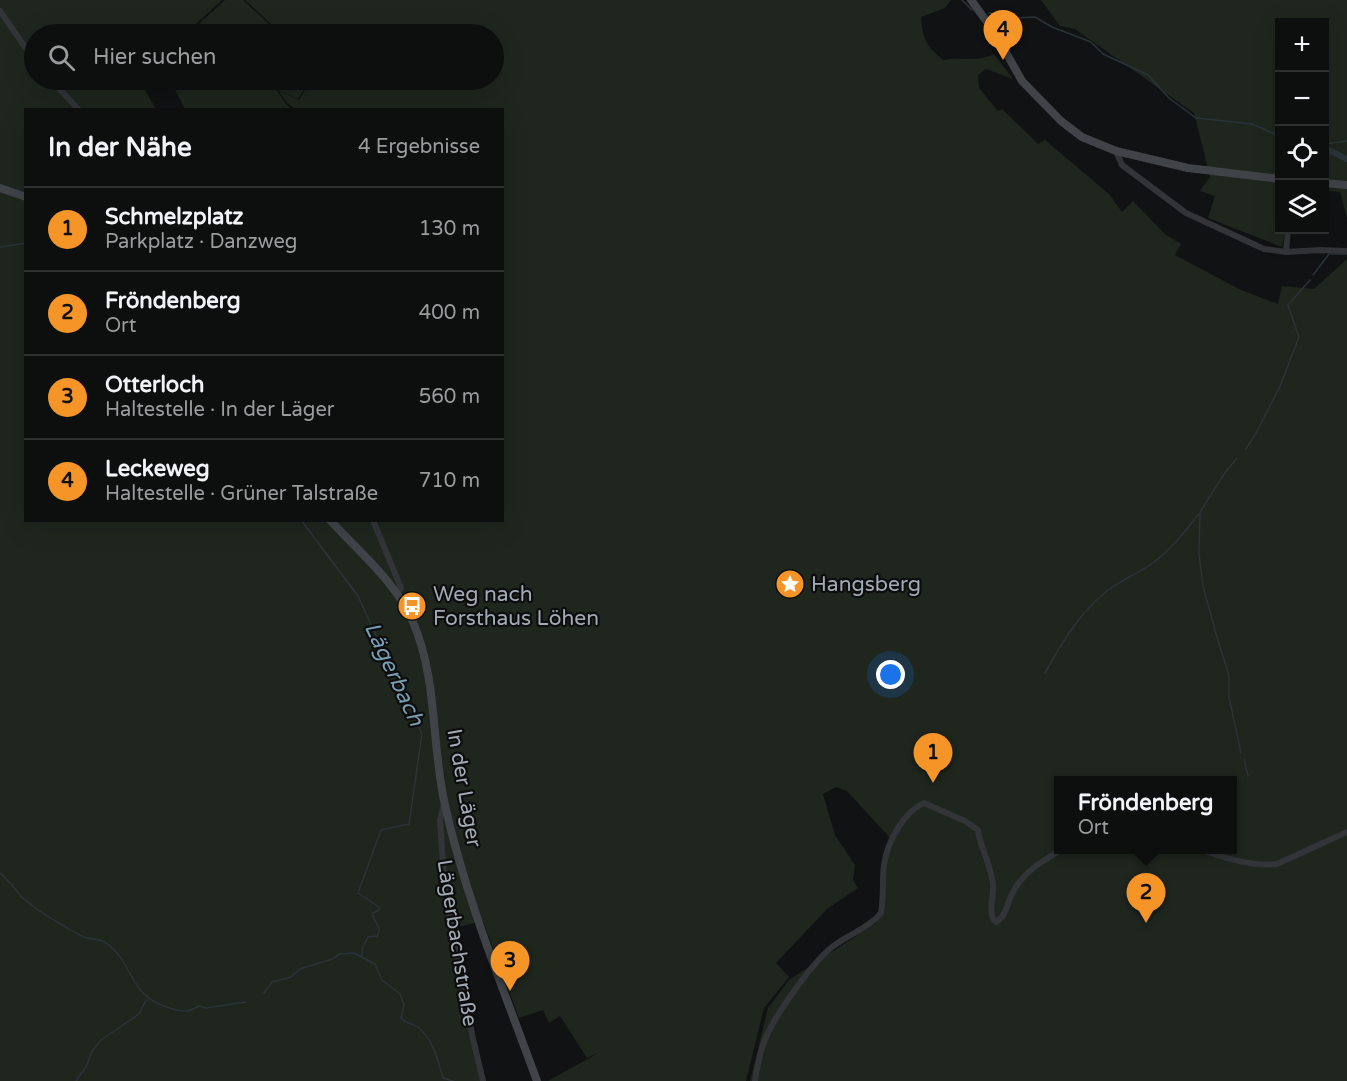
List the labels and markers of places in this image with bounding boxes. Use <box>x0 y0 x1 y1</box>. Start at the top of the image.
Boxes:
pin: 4 <box>984 10 1022 60</box>
place icon: Hangsberg <box>774 568 806 600</box>
place label: Hangsberg <box>811 572 921 597</box>
place label: Weg nach Forsthaus Löhen <box>433 582 599 631</box>
bus stop icon: Weg nach Forsthaus Löhen <box>396 590 428 622</box>
pin: 1 <box>914 734 952 783</box>
pin: 2 <box>1126 874 1166 923</box>
pin: 3 <box>490 942 530 991</box>

